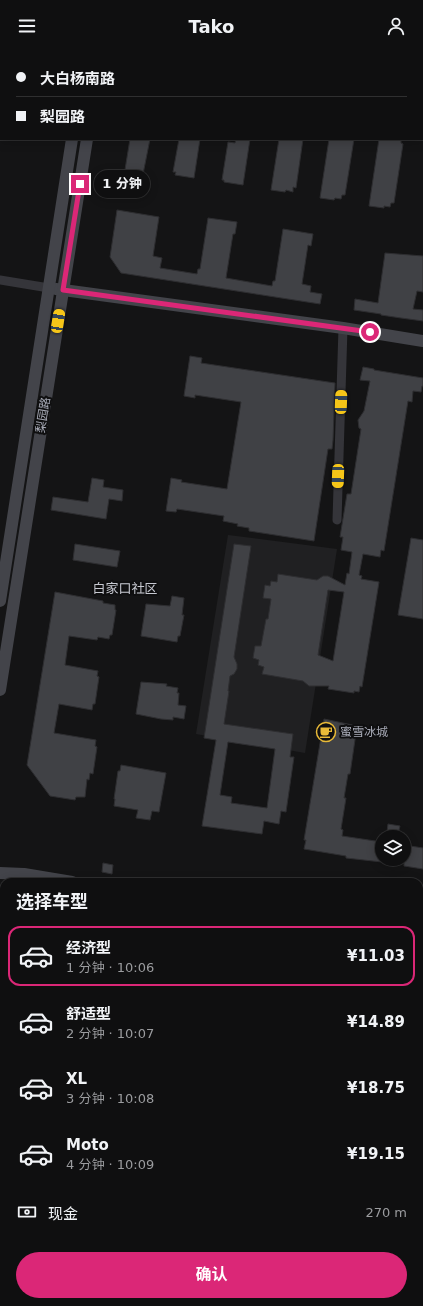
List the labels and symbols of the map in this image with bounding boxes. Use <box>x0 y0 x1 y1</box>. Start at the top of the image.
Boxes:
callout: 1 分钟 <box>94 170 150 198</box>
route end <box>71 175 89 193</box>
car <box>50 308 66 334</box>
route start <box>361 323 379 341</box>
car <box>335 390 347 414</box>
street label: 梨园路 <box>33 396 53 434</box>
car <box>332 464 344 488</box>
district label: 白家口社区 <box>92 581 158 596</box>
cafe icon: 蜜雪冰城 <box>315 721 337 743</box>
place label: 蜜雪冰城 <box>340 725 388 739</box>

